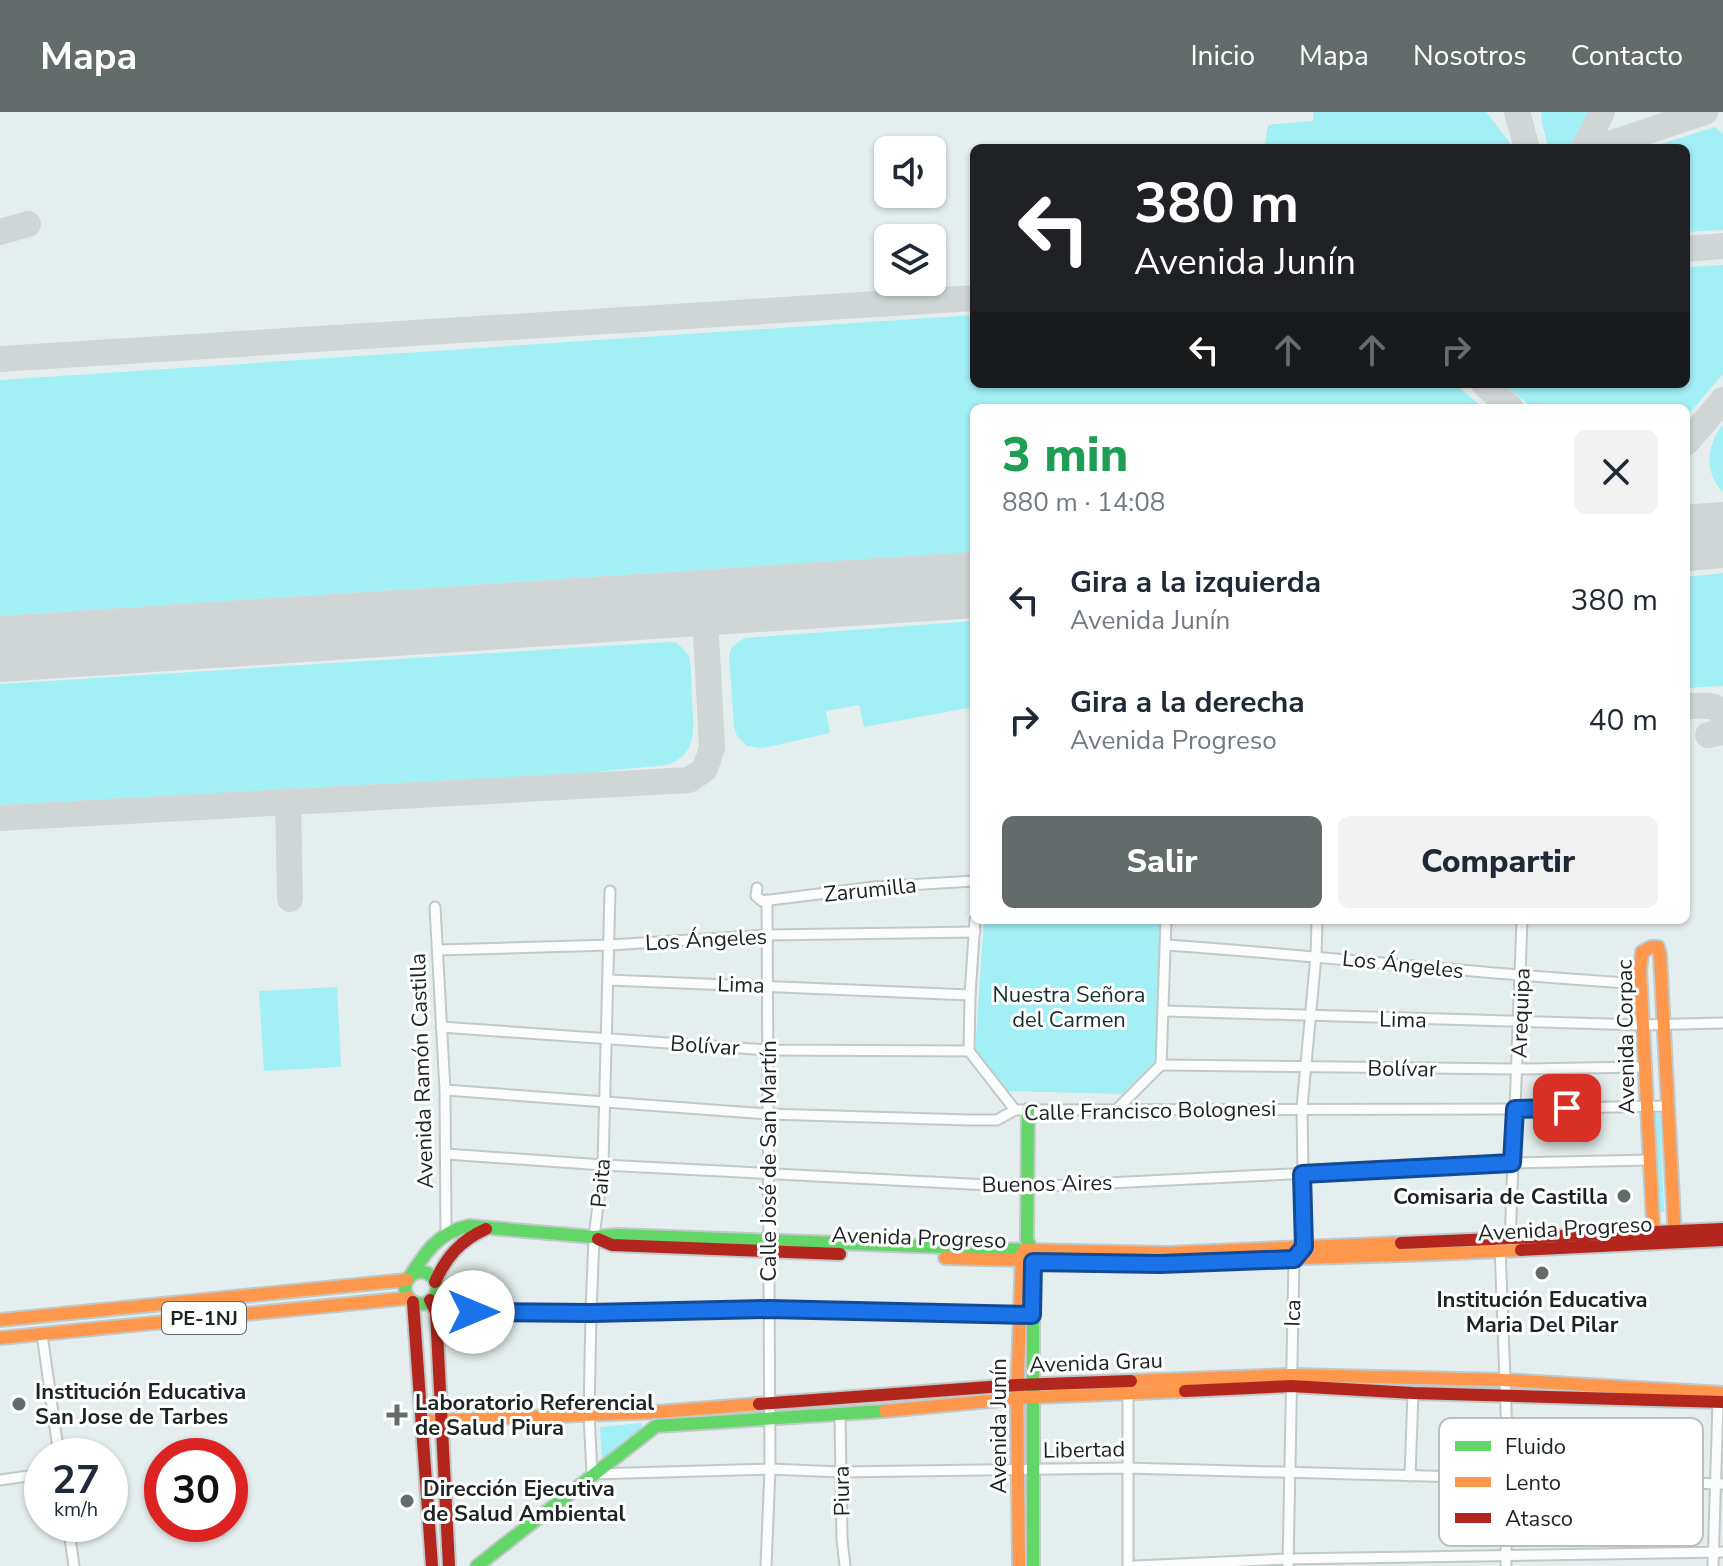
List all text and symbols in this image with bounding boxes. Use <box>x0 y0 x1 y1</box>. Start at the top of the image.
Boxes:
text: Mapa <box>40 31 137 82</box>
text: Inicio <box>1190 37 1255 75</box>
text: Mapa <box>1299 37 1369 75</box>
text: Nosotros <box>1413 37 1527 75</box>
text: Contacto <box>1571 37 1683 75</box>
map controls <box>874 136 946 296</box>
button: sound <box>874 136 946 208</box>
text: 380 m <box>1134 165 1299 242</box>
icon: left <box>1002 176 1106 280</box>
button: layers <box>874 224 946 296</box>
text: Avenida Junín <box>1134 238 1356 287</box>
icon: left <box>1182 328 1226 372</box>
icon: ahead <box>1266 328 1310 372</box>
icon: ahead <box>1350 328 1394 372</box>
icon: right <box>1434 328 1478 372</box>
text: 3 min <box>1002 422 1128 488</box>
button: close <box>1574 430 1658 514</box>
text: 880 m · 14:08 <box>1002 485 1165 520</box>
text: Gira a la izquierda <box>1070 562 1321 603</box>
icon: left <box>1002 578 1046 622</box>
text: 380 m <box>1571 580 1658 621</box>
text: Avenida Junín <box>1070 603 1230 638</box>
text: Gira a la derecha <box>1070 682 1305 723</box>
icon: right <box>1002 698 1046 742</box>
text: 40 m <box>1589 700 1658 741</box>
text: Avenida Progreso <box>1070 723 1277 758</box>
button: Salir <box>1002 816 1322 908</box>
button: Compartir <box>1338 816 1658 908</box>
street label: Zarumilla <box>822 870 918 910</box>
street label: Los Ángeles <box>644 922 768 958</box>
street label: Los Ángeles <box>1341 944 1465 986</box>
street label: Avenida Ramón Castilla <box>403 953 441 1189</box>
street label: Avenida Corpac <box>1610 959 1642 1115</box>
street label: Arequipa <box>1504 967 1538 1059</box>
street label: Lima <box>717 969 765 1001</box>
park label: Nuestra Señora del Carmen <box>993 980 1145 1035</box>
street label: Lima <box>1379 1005 1427 1035</box>
street label: Bolívar <box>669 1029 741 1063</box>
street label: Calle José de San Martín <box>754 1040 784 1282</box>
street label: Bolívar <box>1367 1053 1437 1085</box>
pin <box>1533 1074 1601 1142</box>
icon: arrive <box>1545 1086 1589 1130</box>
street label: Calle Francisco Bolognesi <box>1024 1094 1276 1128</box>
street label: Paita <box>584 1157 618 1209</box>
street label: Buenos Aires <box>981 1168 1113 1200</box>
place label: Comisaria de Castilla <box>1393 1182 1608 1212</box>
marker: Comisaria de Castilla <box>1615 1187 1633 1205</box>
street label: Avenida Progreso <box>1477 1209 1653 1249</box>
street label: Avenida Progreso <box>831 1220 1007 1256</box>
marker: Institución Educativa Maria Del Pilar <box>1533 1264 1551 1282</box>
position arrow <box>431 1270 515 1354</box>
place label: Institución Educativa Maria Del Pilar <box>1436 1285 1648 1340</box>
street label: Ica <box>1278 1299 1308 1327</box>
road number: PE-1NJ <box>162 1302 246 1334</box>
street label: Avenida Grau <box>1029 1346 1163 1380</box>
street label: Avenida Junín <box>984 1358 1014 1494</box>
place label: Institución Educativa San Jose de Tarbes <box>35 1377 246 1432</box>
place label: Laboratorio Referencial de Salud Piura <box>415 1388 654 1443</box>
marker: Institución Educativa San Jose de Tarbes <box>10 1395 28 1413</box>
marker: Laboratorio Referencial de Salud Piura <box>386 1404 408 1426</box>
legend <box>1439 1418 1703 1546</box>
text: Fluido <box>1505 1432 1566 1462</box>
street label: Libertad <box>1043 1434 1125 1466</box>
speed limit sign: 30 <box>144 1438 248 1542</box>
text: 27 <box>52 1453 100 1507</box>
street label: Piura <box>827 1465 857 1517</box>
text: Lento <box>1505 1468 1561 1498</box>
place label: Dirección Ejecutiva de Salud Ambiental <box>423 1474 626 1529</box>
marker: Dirección Ejecutiva de Salud Ambiental <box>398 1492 416 1510</box>
text: km/h <box>54 1496 98 1523</box>
text: Atasco <box>1505 1504 1573 1534</box>

